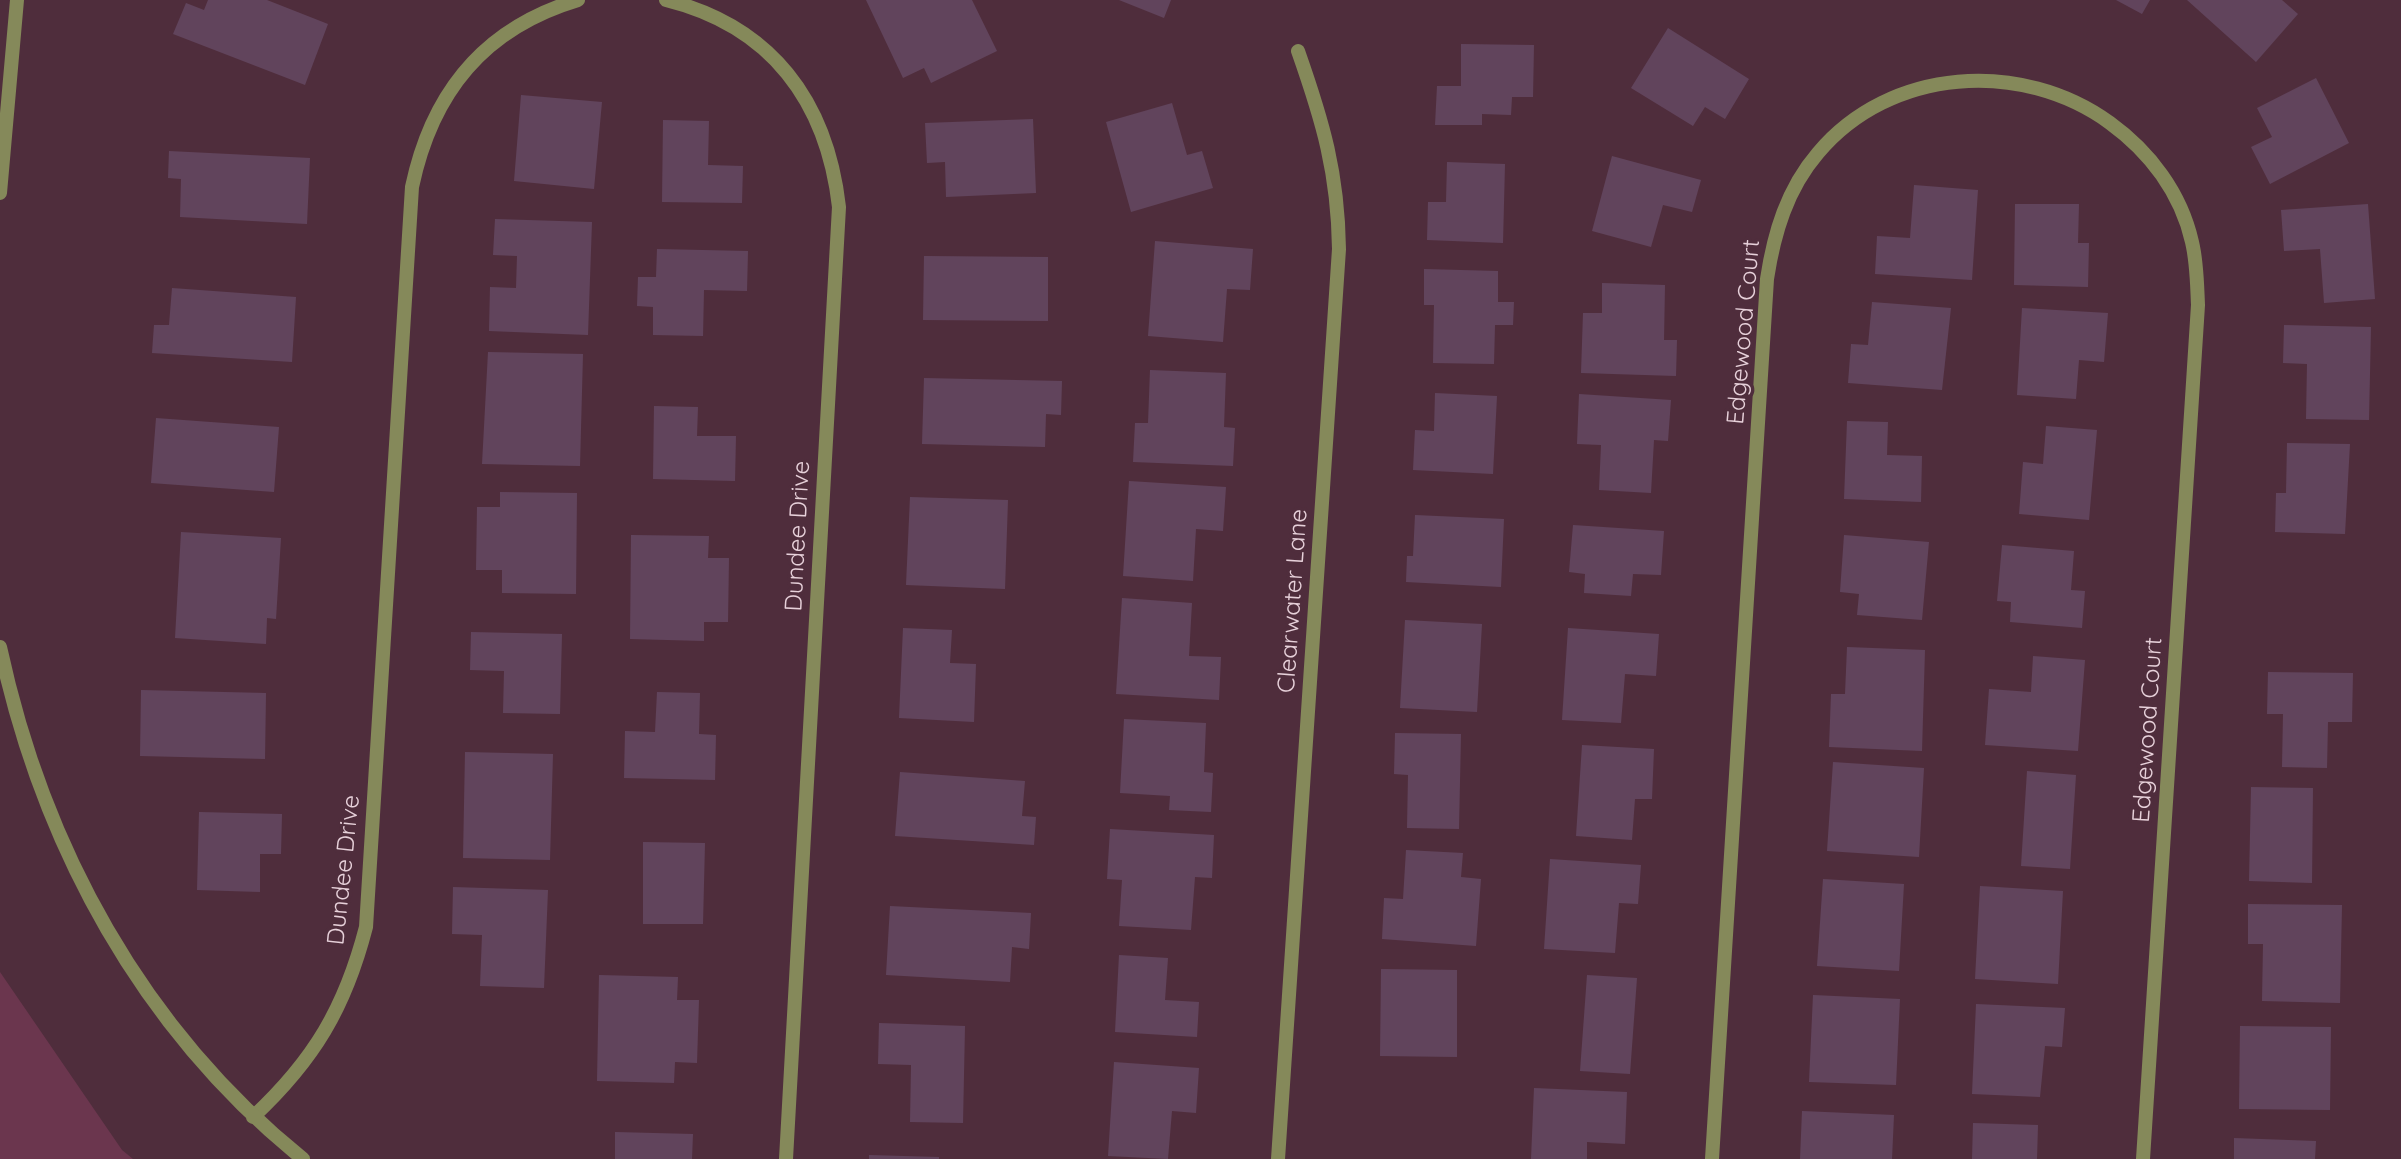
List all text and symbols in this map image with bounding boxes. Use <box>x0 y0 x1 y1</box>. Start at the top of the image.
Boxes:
street label: Edgewood Court <box>1722 238 1766 426</box>
street label: Dundee Drive <box>780 460 816 612</box>
street label: Clearwater Lane <box>1272 508 1314 694</box>
street label: Edgewood Court <box>2127 636 2169 824</box>
street label: Dundee Drive <box>322 794 366 946</box>

